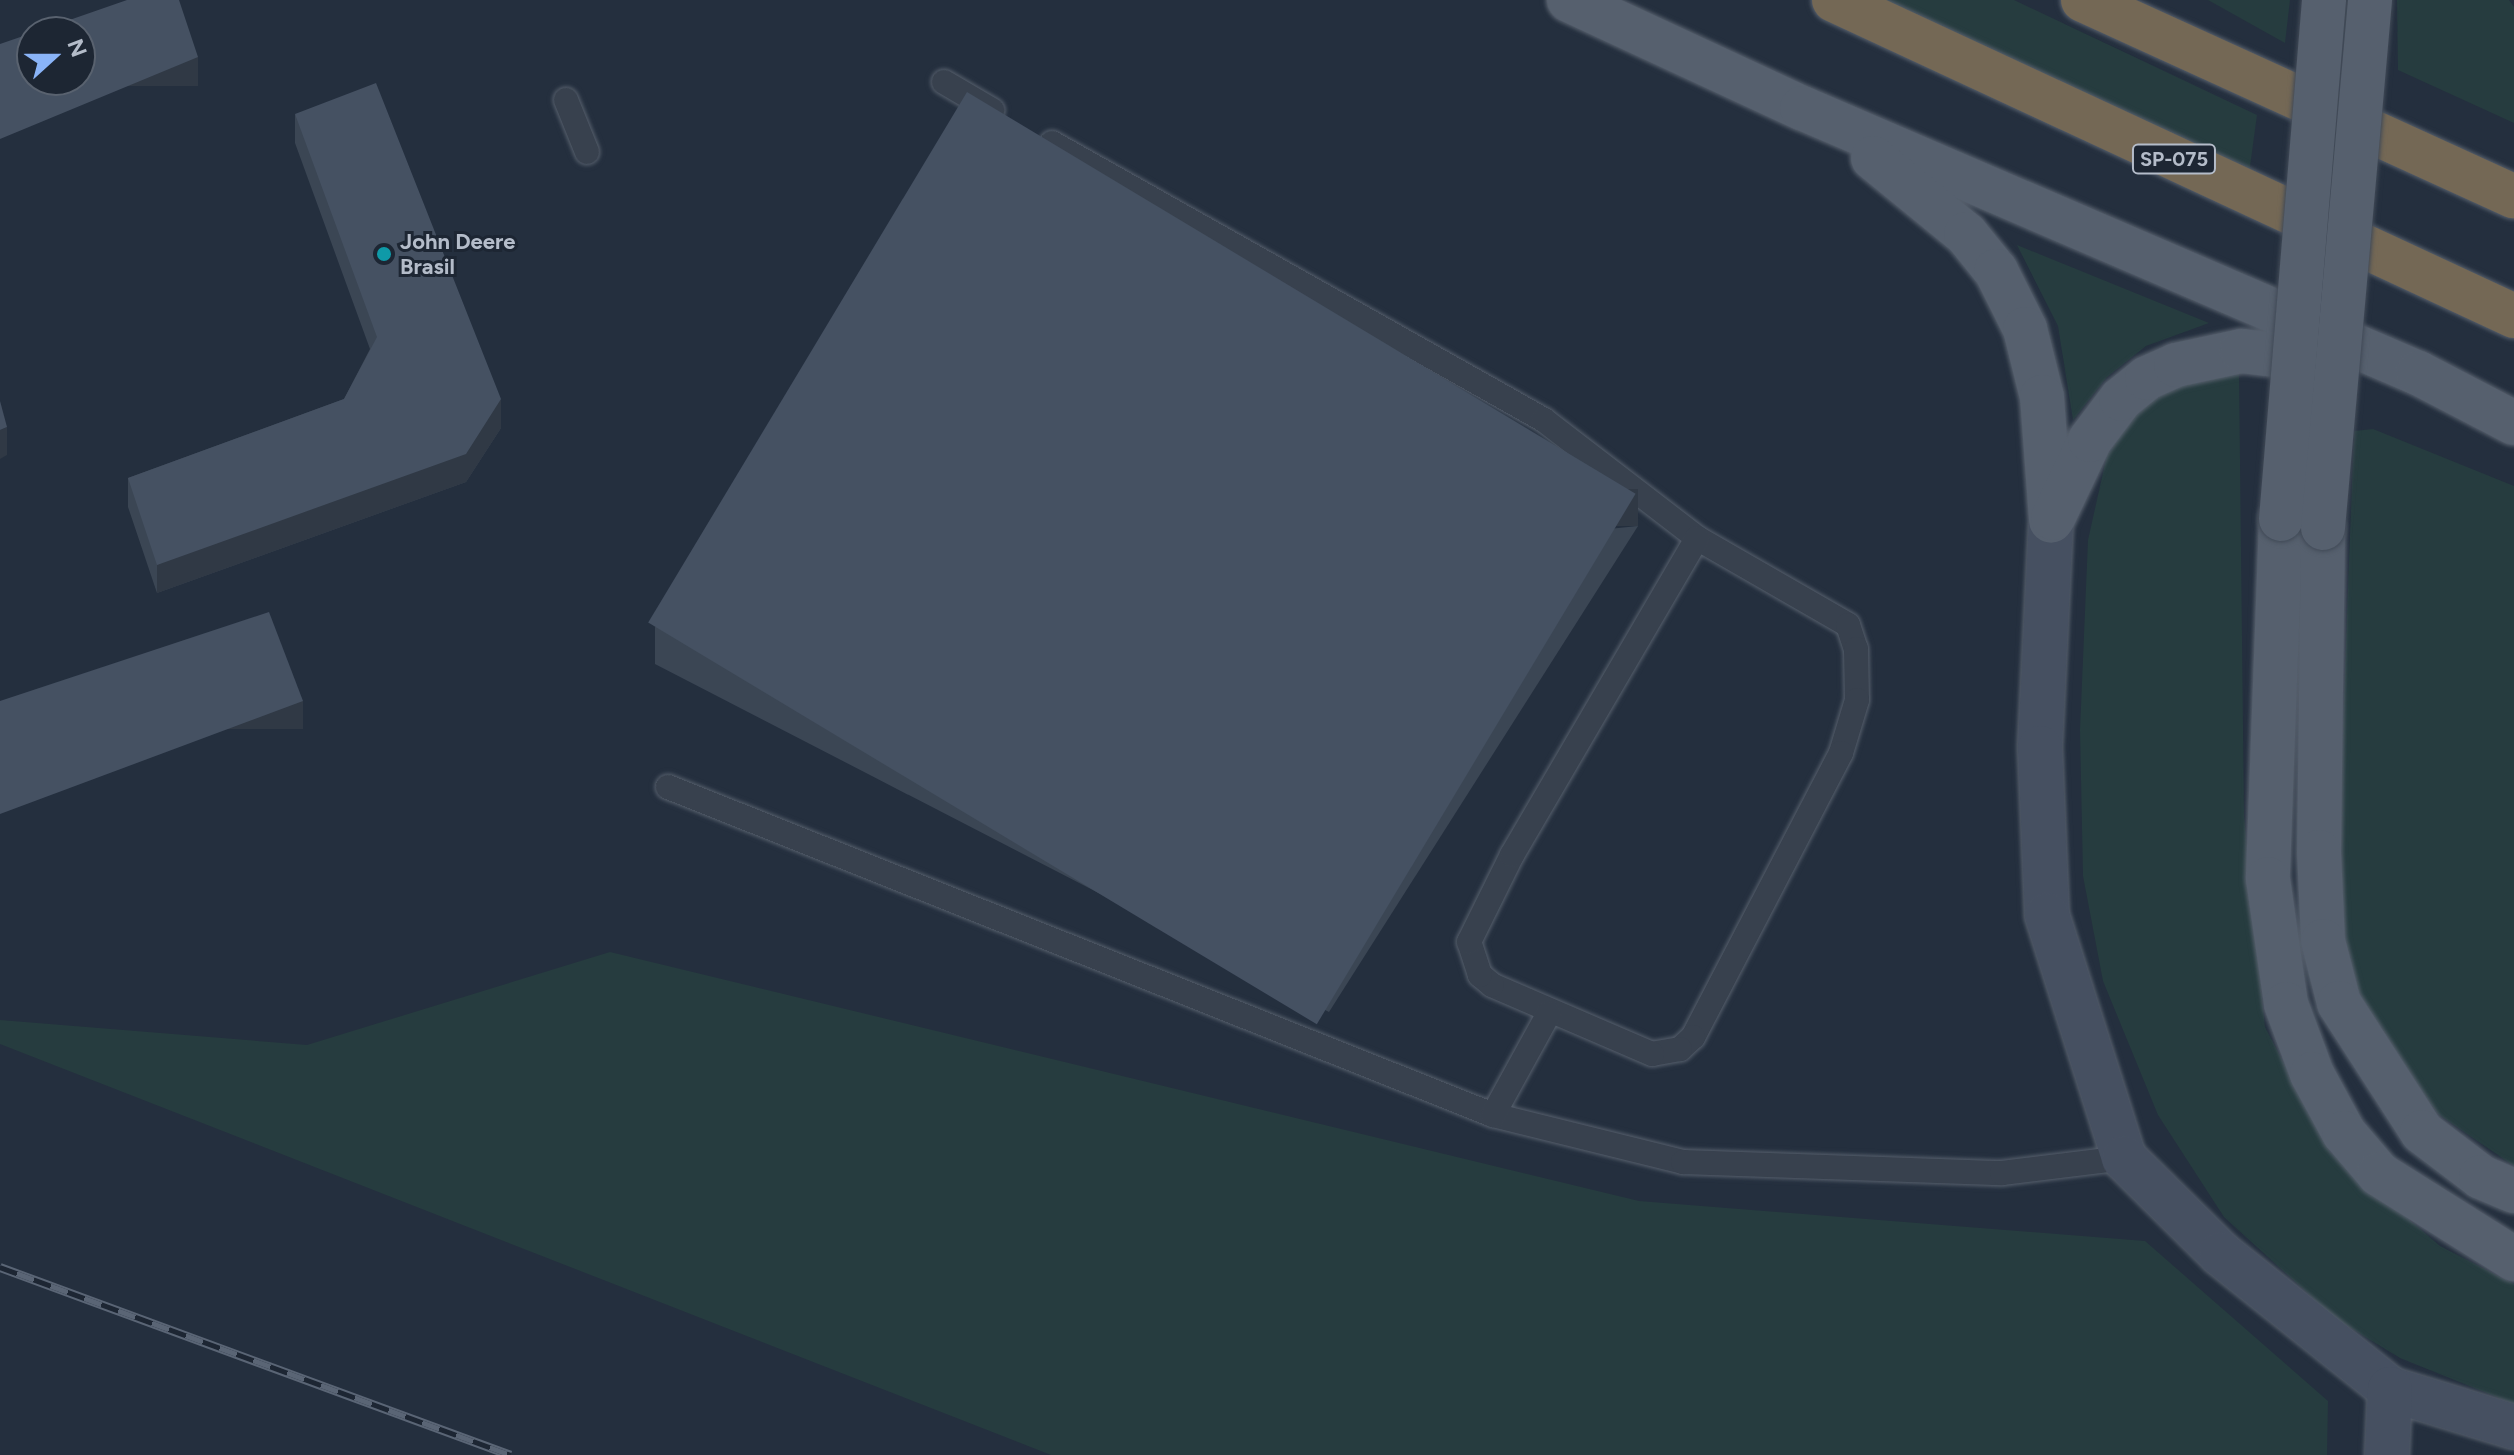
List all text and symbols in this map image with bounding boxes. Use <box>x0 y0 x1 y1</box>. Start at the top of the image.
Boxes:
north arrow <box>16 16 96 96</box>
text: N <box>61 35 93 61</box>
road number: SP-075 <box>2130 143 2218 175</box>
place label: John Deere Brasil <box>400 228 515 280</box>
marker: John Deere Brasil <box>375 245 393 263</box>

